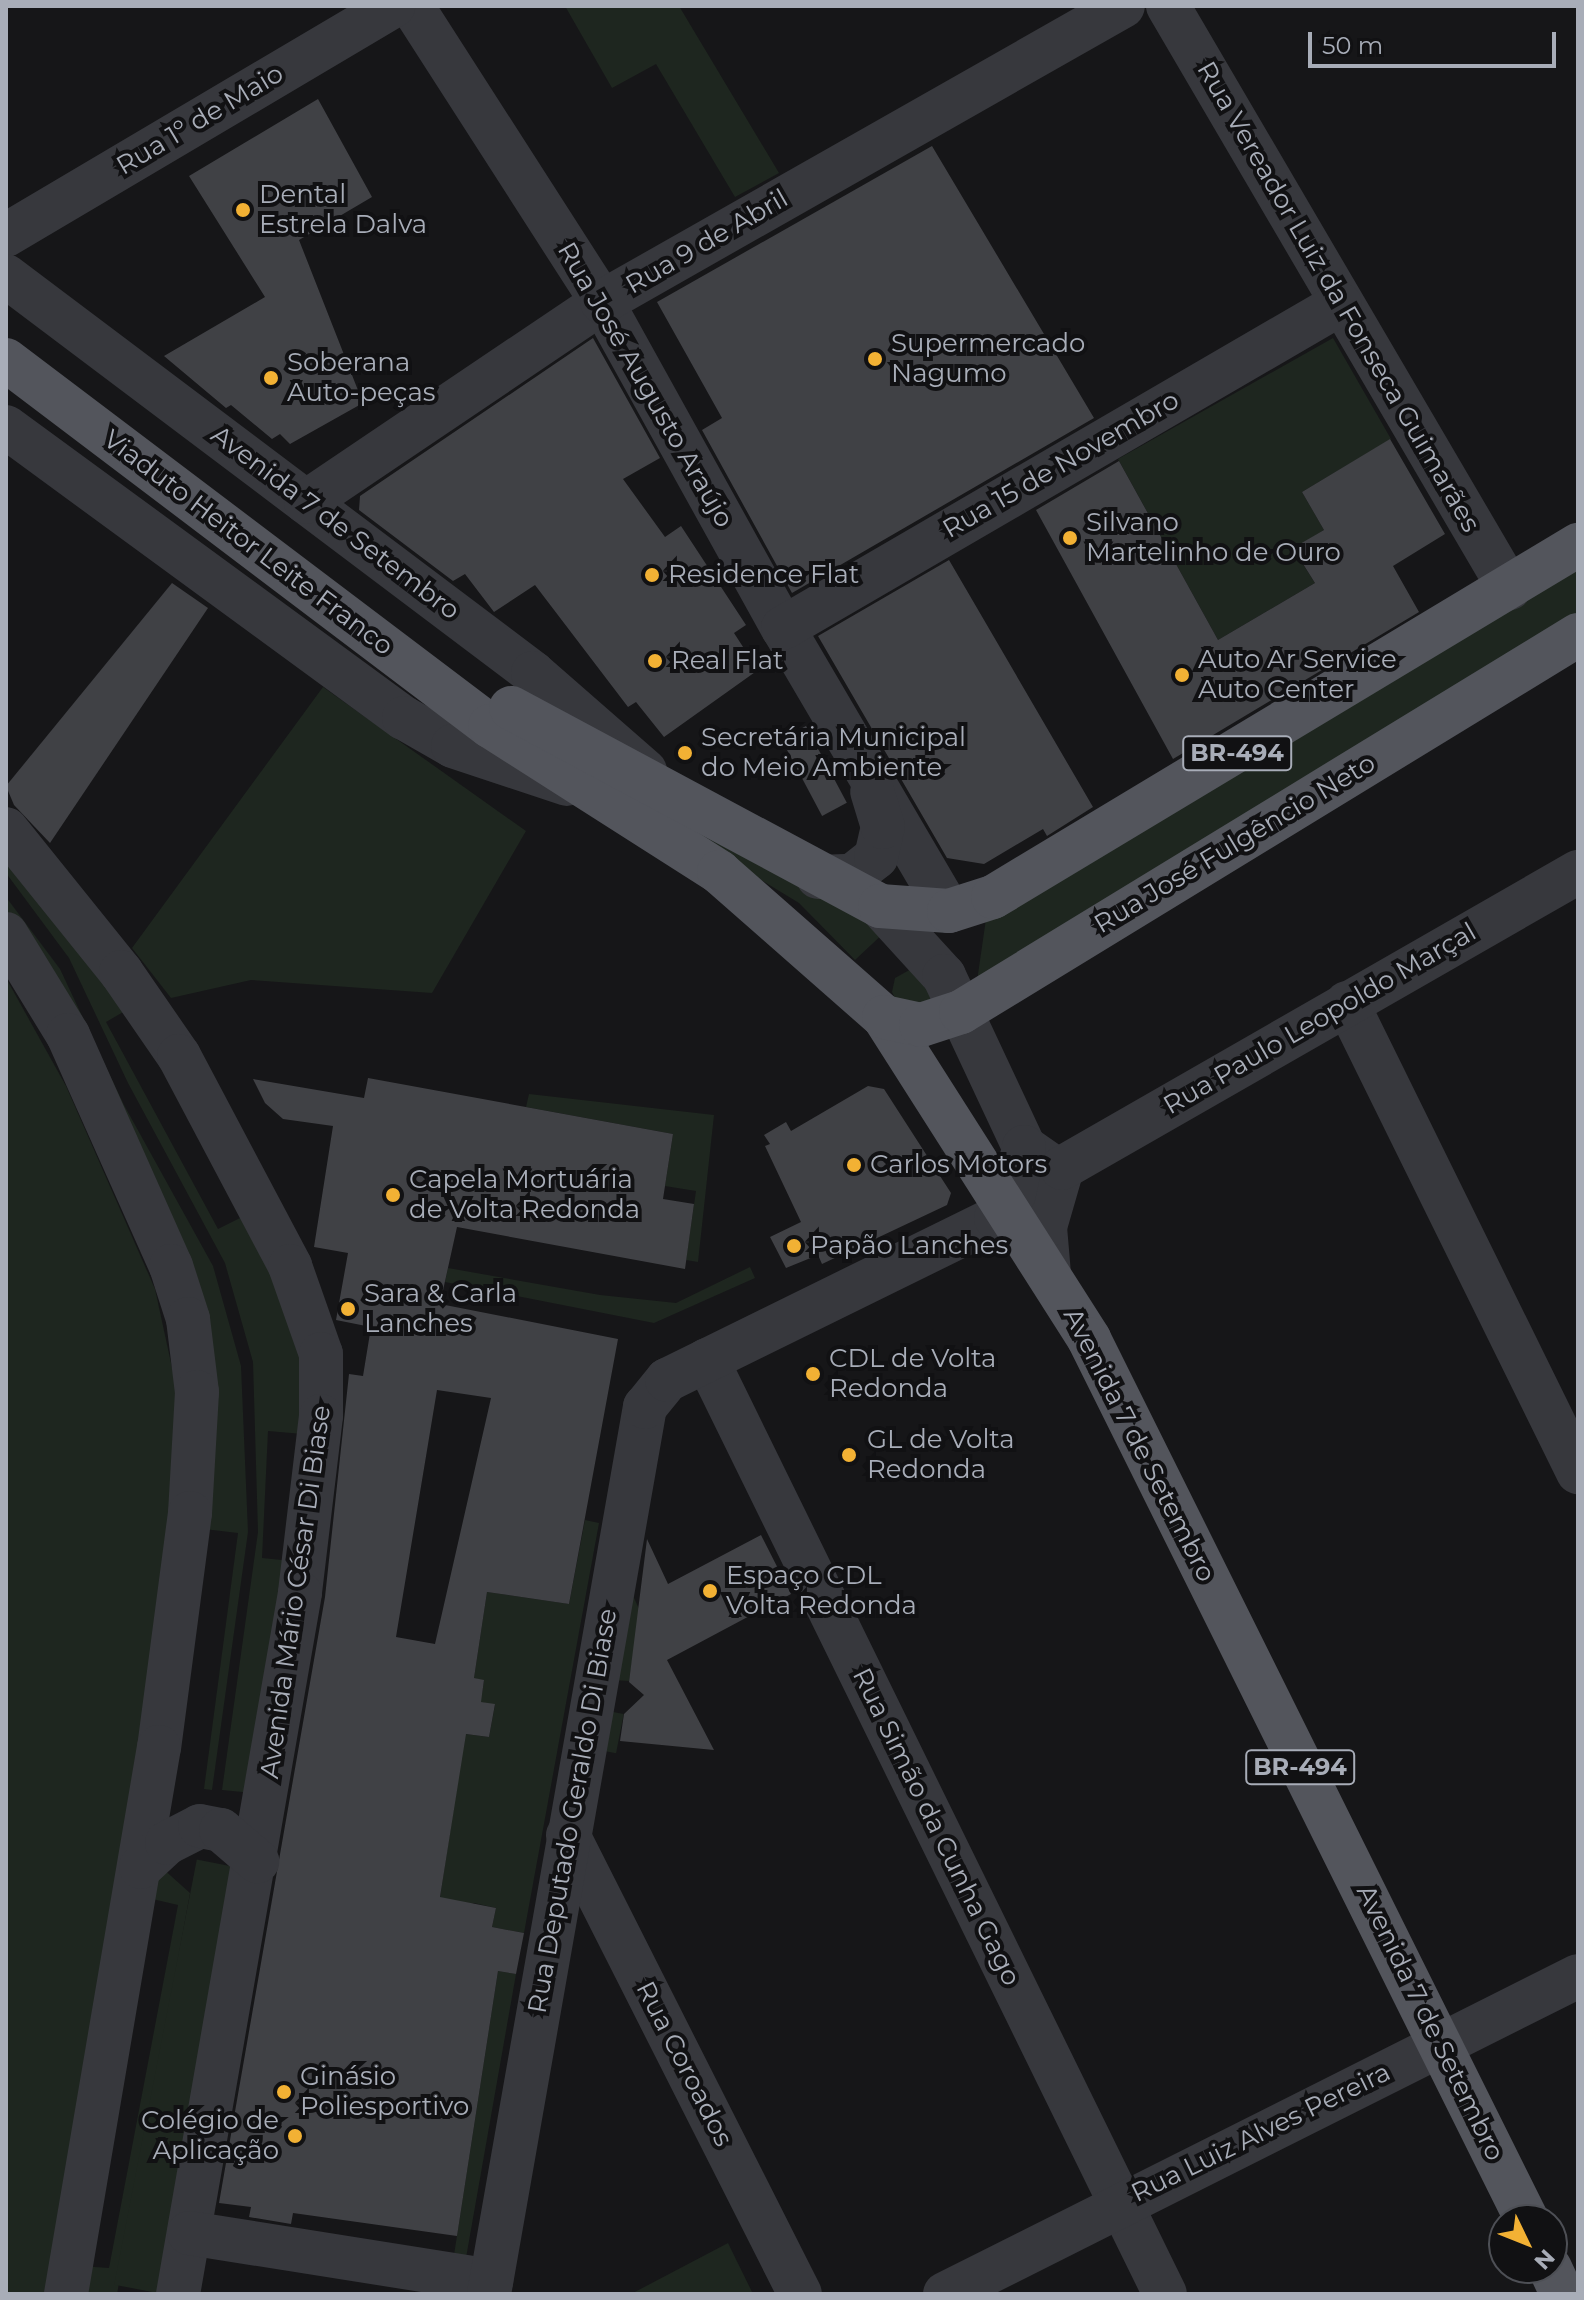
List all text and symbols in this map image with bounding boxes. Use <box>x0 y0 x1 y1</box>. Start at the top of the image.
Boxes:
scale bar <box>1312 16 1560 66</box>
text: 50 m <box>1322 31 1383 60</box>
street label: Rua Vereador Luiz da Fonseca Guimarães <box>1190 56 1486 538</box>
street label: Rua 1º de Maio <box>111 58 289 182</box>
place label: Dental Estrela Dalva <box>259 179 427 240</box>
street label: Rua 9 de Abril <box>621 183 793 301</box>
marker: Dental Estrela Dalva <box>234 201 252 219</box>
street label: Rua José Augusto Araújo <box>550 237 740 533</box>
place label: Supermercado Nagumo <box>891 328 1085 390</box>
place label: Soberana Auto-peças <box>287 347 435 408</box>
marker: Supermercado Nagumo <box>866 350 884 368</box>
marker: Soberana Auto-peças <box>262 369 280 387</box>
street label: Rua 15 de Novembro <box>937 385 1185 545</box>
street label: Avenida 7 de Setembro <box>205 419 465 627</box>
street label: Viaduto Heitor Leite Franco <box>97 424 399 662</box>
place label: Silvano Martelinho de Ouro <box>1086 507 1341 568</box>
marker: Silvano Martelinho de Ouro <box>1061 529 1079 547</box>
place label: Residence Flat <box>668 559 859 591</box>
marker: Residence Flat <box>643 566 661 584</box>
place label: Auto Ar Service Auto Center <box>1198 644 1397 706</box>
place label: Real Flat <box>671 645 784 677</box>
marker: Real Flat <box>646 652 664 670</box>
marker: Auto Ar Service Auto Center <box>1173 666 1191 684</box>
place label: Secretária Municipal do Meio Ambiente <box>701 722 966 784</box>
road number: BR-494 <box>1181 733 1293 773</box>
marker: Secretária Municipal do Meio Ambiente <box>676 744 694 762</box>
street label: Rua José Fulgêncio Neto <box>1089 748 1381 940</box>
street label: Rua Paulo Leopoldo Marçal <box>1158 917 1482 1121</box>
place label: Carlos Motors <box>870 1149 1047 1181</box>
marker: Carlos Motors <box>845 1156 863 1174</box>
place label: Capela Mortuária de Volta Redonda <box>409 1164 640 1226</box>
marker: Capela Mortuária de Volta Redonda <box>384 1186 402 1204</box>
place label: Papão Lanches <box>810 1230 1008 1262</box>
marker: Papão Lanches <box>785 1237 803 1255</box>
place label: Sara & Carla Lanches <box>364 1278 517 1340</box>
marker: Sara & Carla Lanches <box>339 1300 357 1318</box>
street label: Avenida 7 de Setembro <box>1056 1303 1222 1587</box>
place label: CDL de Volta Redonda <box>829 1343 996 1404</box>
marker: CDL de Volta Redonda <box>804 1365 822 1383</box>
street label: Avenida Mário César Di Biase <box>254 1403 338 1781</box>
place label: GL de Volta Redonda <box>867 1424 1015 1486</box>
marker: GL de Volta Redonda <box>838 1444 860 1466</box>
place label: Espaço CDL Volta Redonda <box>726 1560 917 1622</box>
marker: Espaço CDL Volta Redonda <box>701 1582 719 1600</box>
street label: Rua Deputado Geraldo Di Biase <box>522 1606 624 2016</box>
street label: Rua Simão da Cunha Gago <box>845 1663 1027 1991</box>
road number: BR-494 <box>1244 1747 1356 1787</box>
street label: Avenida 7 de Setembro <box>1350 1880 1510 2166</box>
street label: Rua Coroados <box>629 1976 739 2152</box>
street label: Rua Luiz Alves Pereira <box>1126 2057 1396 2209</box>
place label: Ginásio Poliesportivo <box>300 2061 469 2122</box>
marker: Ginásio Poliesportivo <box>275 2083 293 2101</box>
place label: Colégio de Aplicação <box>141 2105 279 2166</box>
marker: Colégio de Aplicação <box>286 2127 304 2145</box>
north arrow <box>1488 2204 1568 2284</box>
text: N <box>1529 2244 1560 2275</box>

